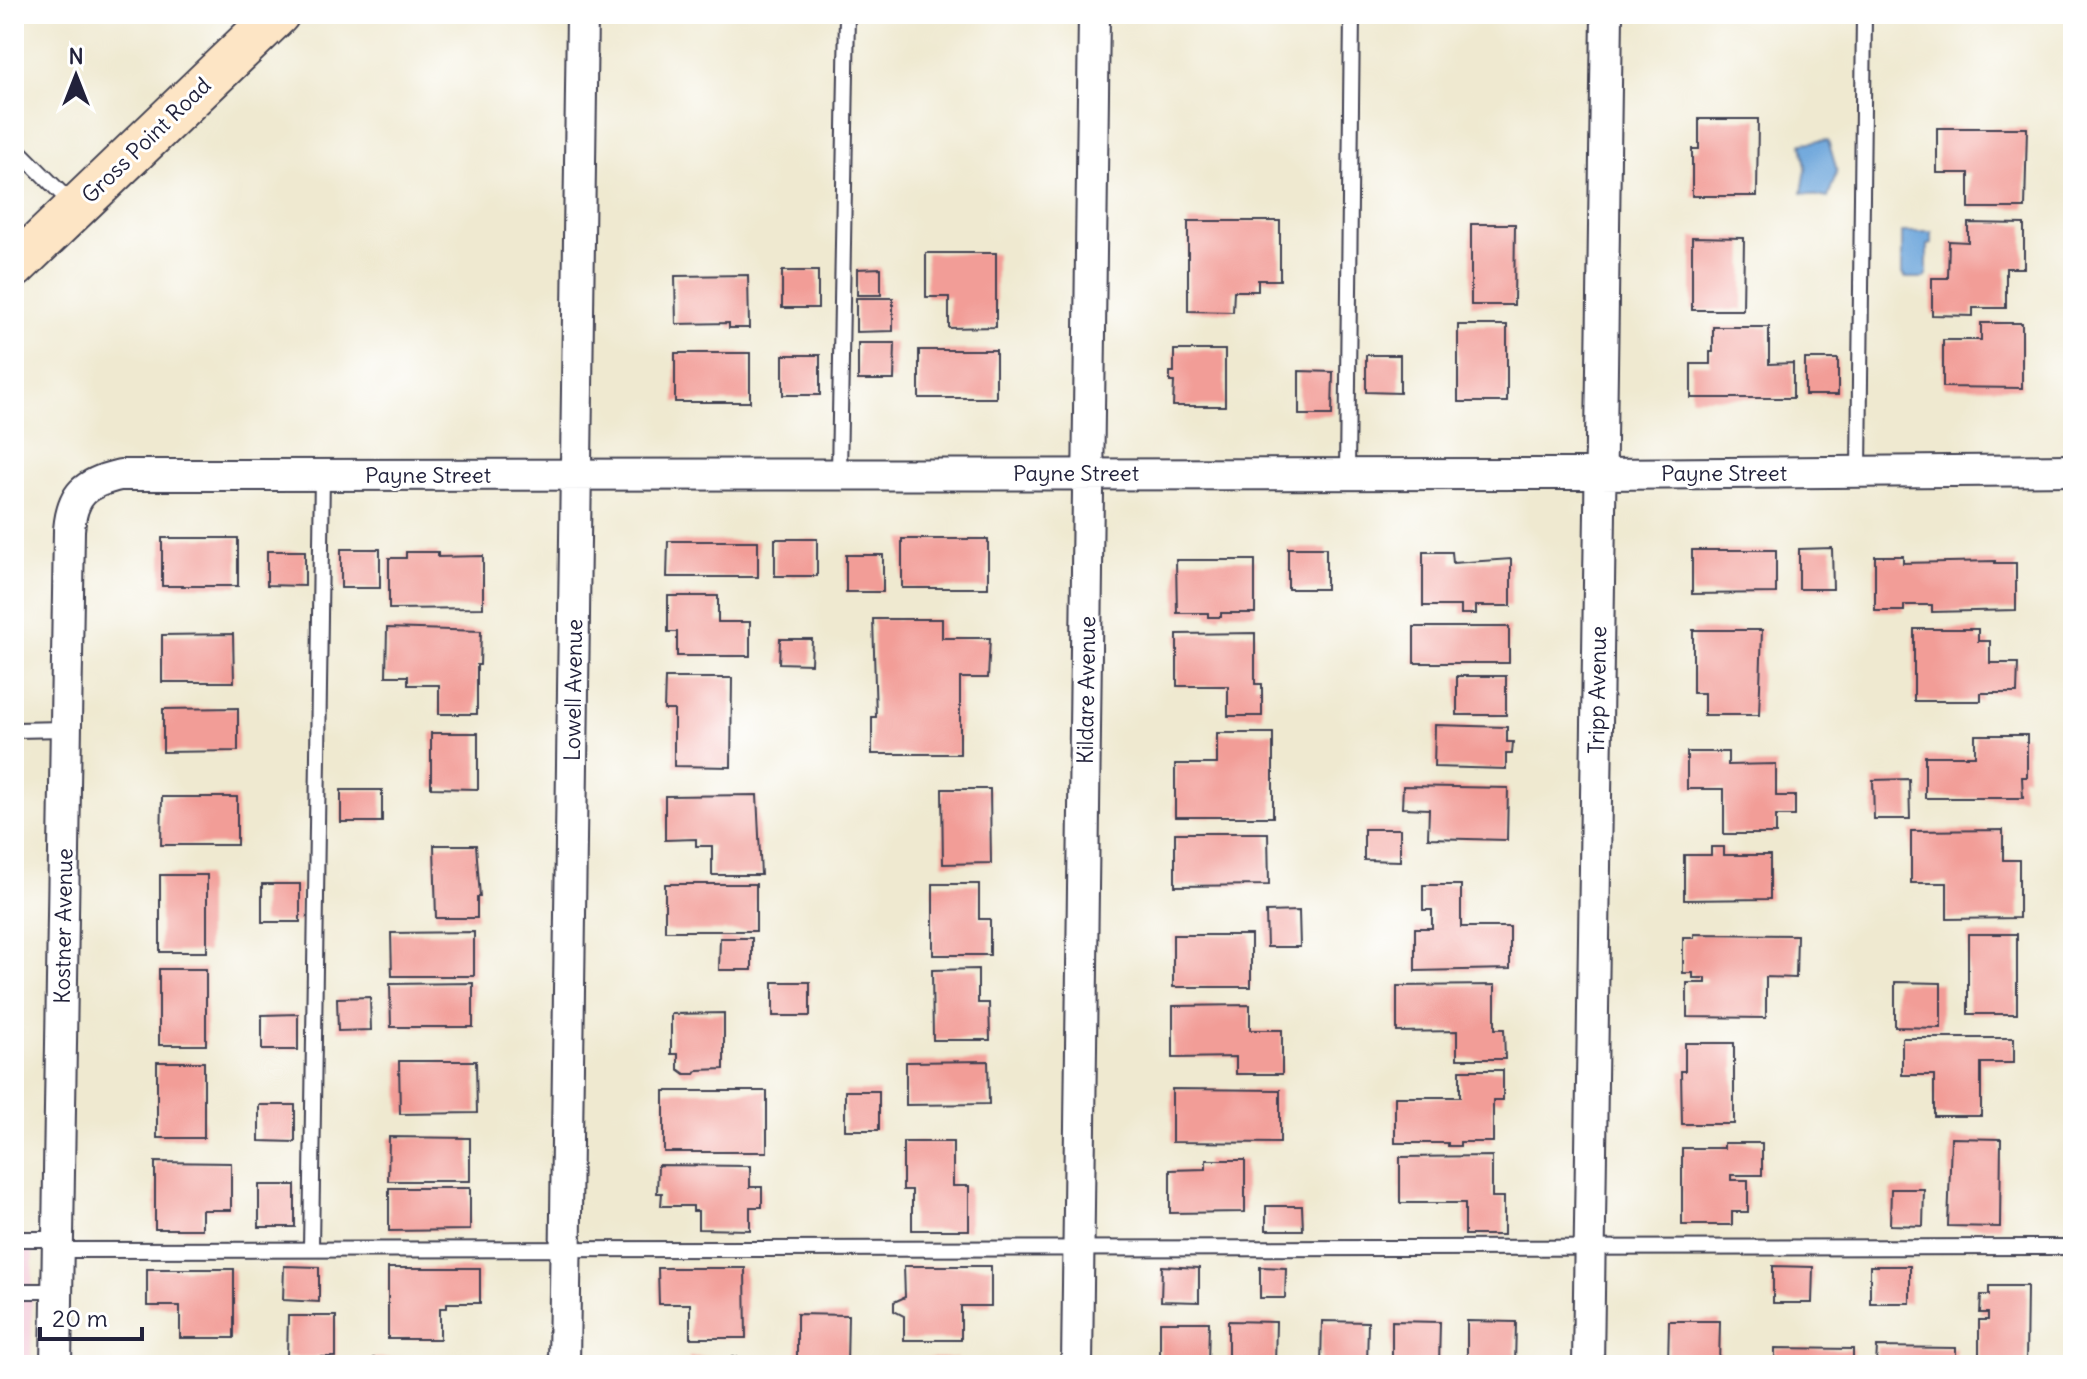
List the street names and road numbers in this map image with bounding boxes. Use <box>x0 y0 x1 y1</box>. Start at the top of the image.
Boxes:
street label: Gross Point Road <box>75 71 217 209</box>
street label: Payne Street <box>1013 459 1139 487</box>
street label: Payne Street <box>1661 459 1787 487</box>
street label: Payne Street <box>365 461 491 489</box>
street label: Kildare Avenue <box>1071 616 1101 764</box>
street label: Lowell Avenue <box>558 619 588 761</box>
street label: Tripp Avenue <box>1582 626 1612 754</box>
street label: Kostner Avenue <box>48 848 78 1004</box>

